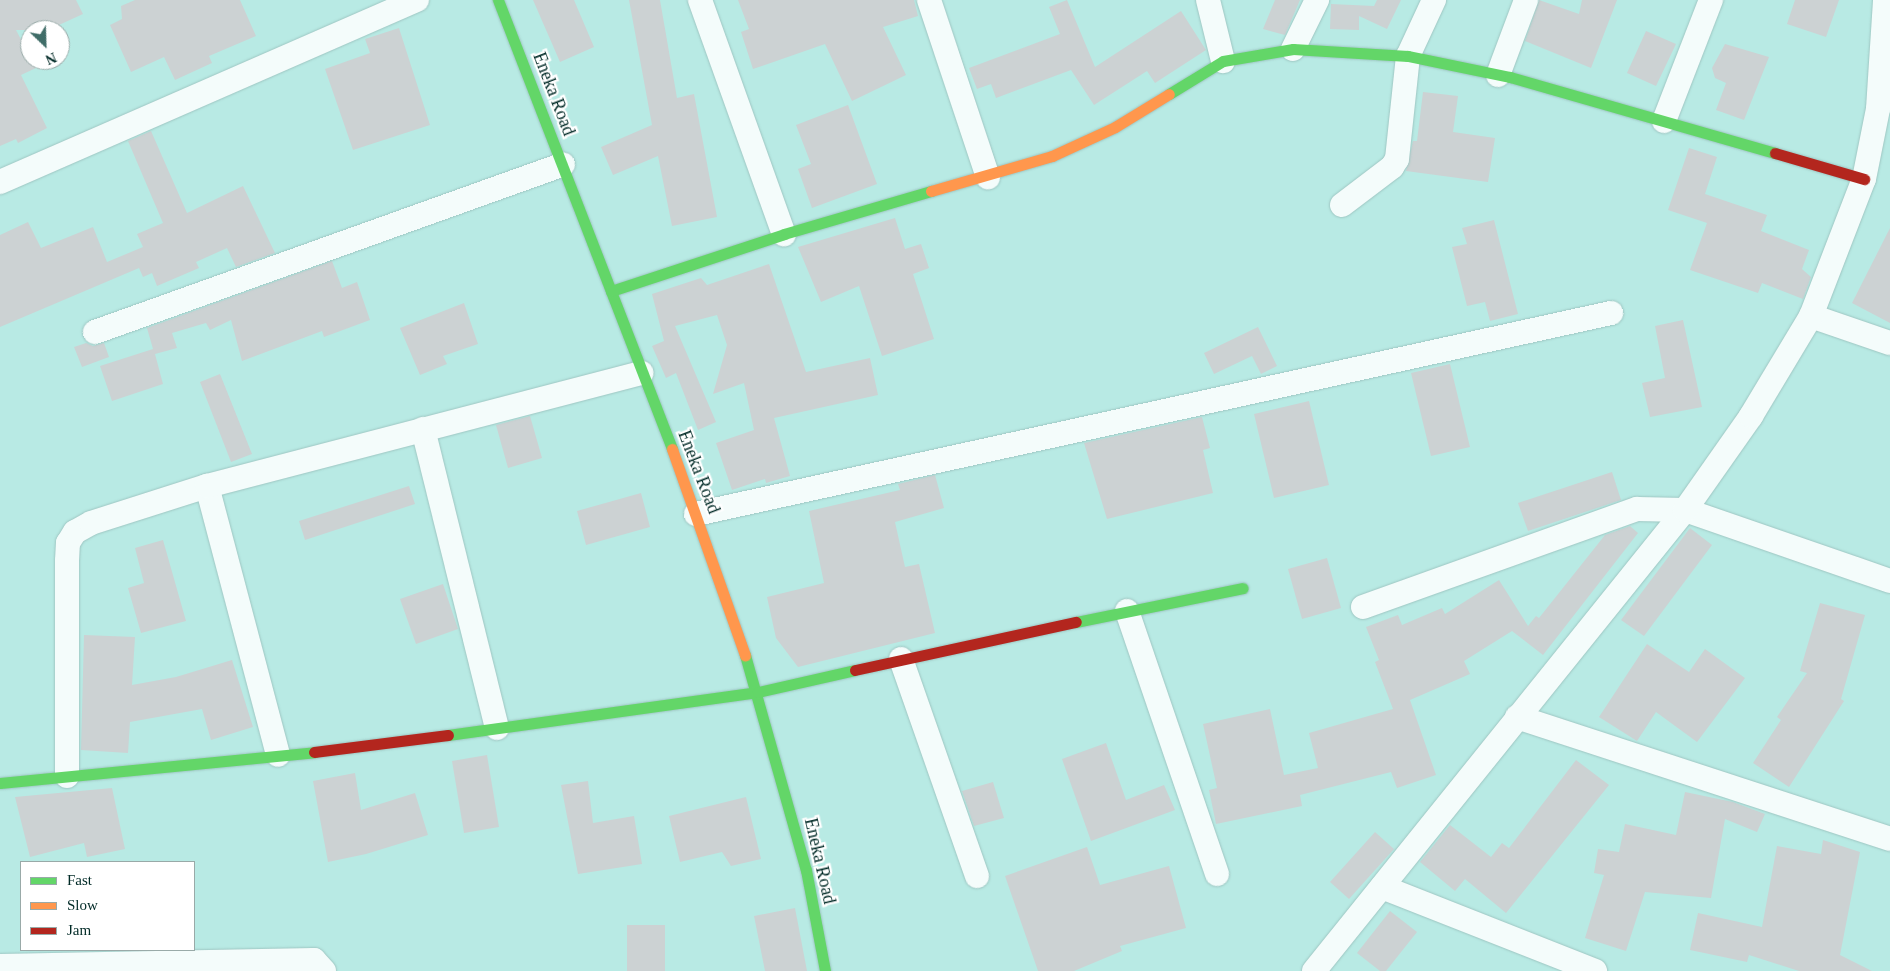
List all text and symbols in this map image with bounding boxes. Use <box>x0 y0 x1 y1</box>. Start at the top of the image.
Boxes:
north arrow <box>20 20 70 70</box>
text: N <box>43 49 59 67</box>
street label: Eneka Road <box>528 49 580 139</box>
street label: Eneka Road <box>673 427 725 517</box>
street label: Eneka Road <box>800 816 840 906</box>
legend <box>20 861 195 951</box>
text: Fast <box>67 872 92 888</box>
text: Slow <box>67 897 98 913</box>
text: Jam <box>67 922 91 938</box>

